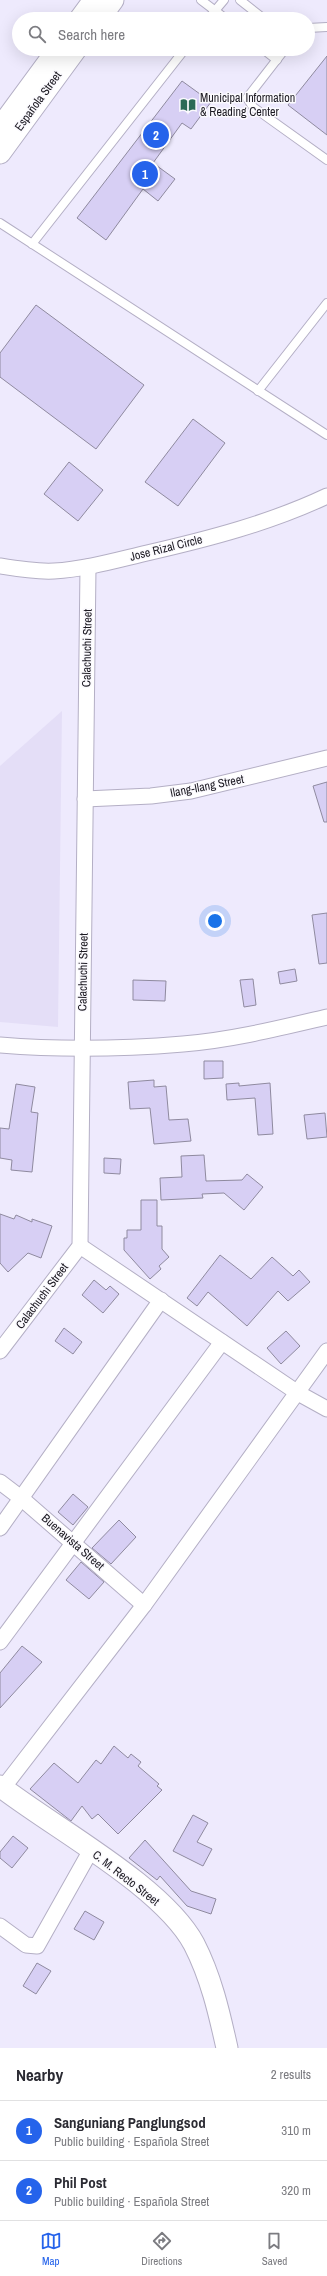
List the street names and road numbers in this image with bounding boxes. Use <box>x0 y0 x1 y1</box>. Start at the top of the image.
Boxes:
street label: Española Street <box>11 68 65 134</box>
street label: Jose Rizal Circle <box>128 531 204 565</box>
street label: Calachuchi Street <box>78 608 96 687</box>
street label: Ilang-Ilang Street <box>169 771 246 801</box>
street label: Calachuchi Street <box>74 932 92 1011</box>
street label: Calachuchi Street <box>12 1260 72 1332</box>
street label: Buenavista Street <box>38 1510 108 1574</box>
street label: C. M. Recto Street <box>89 1847 163 1909</box>

